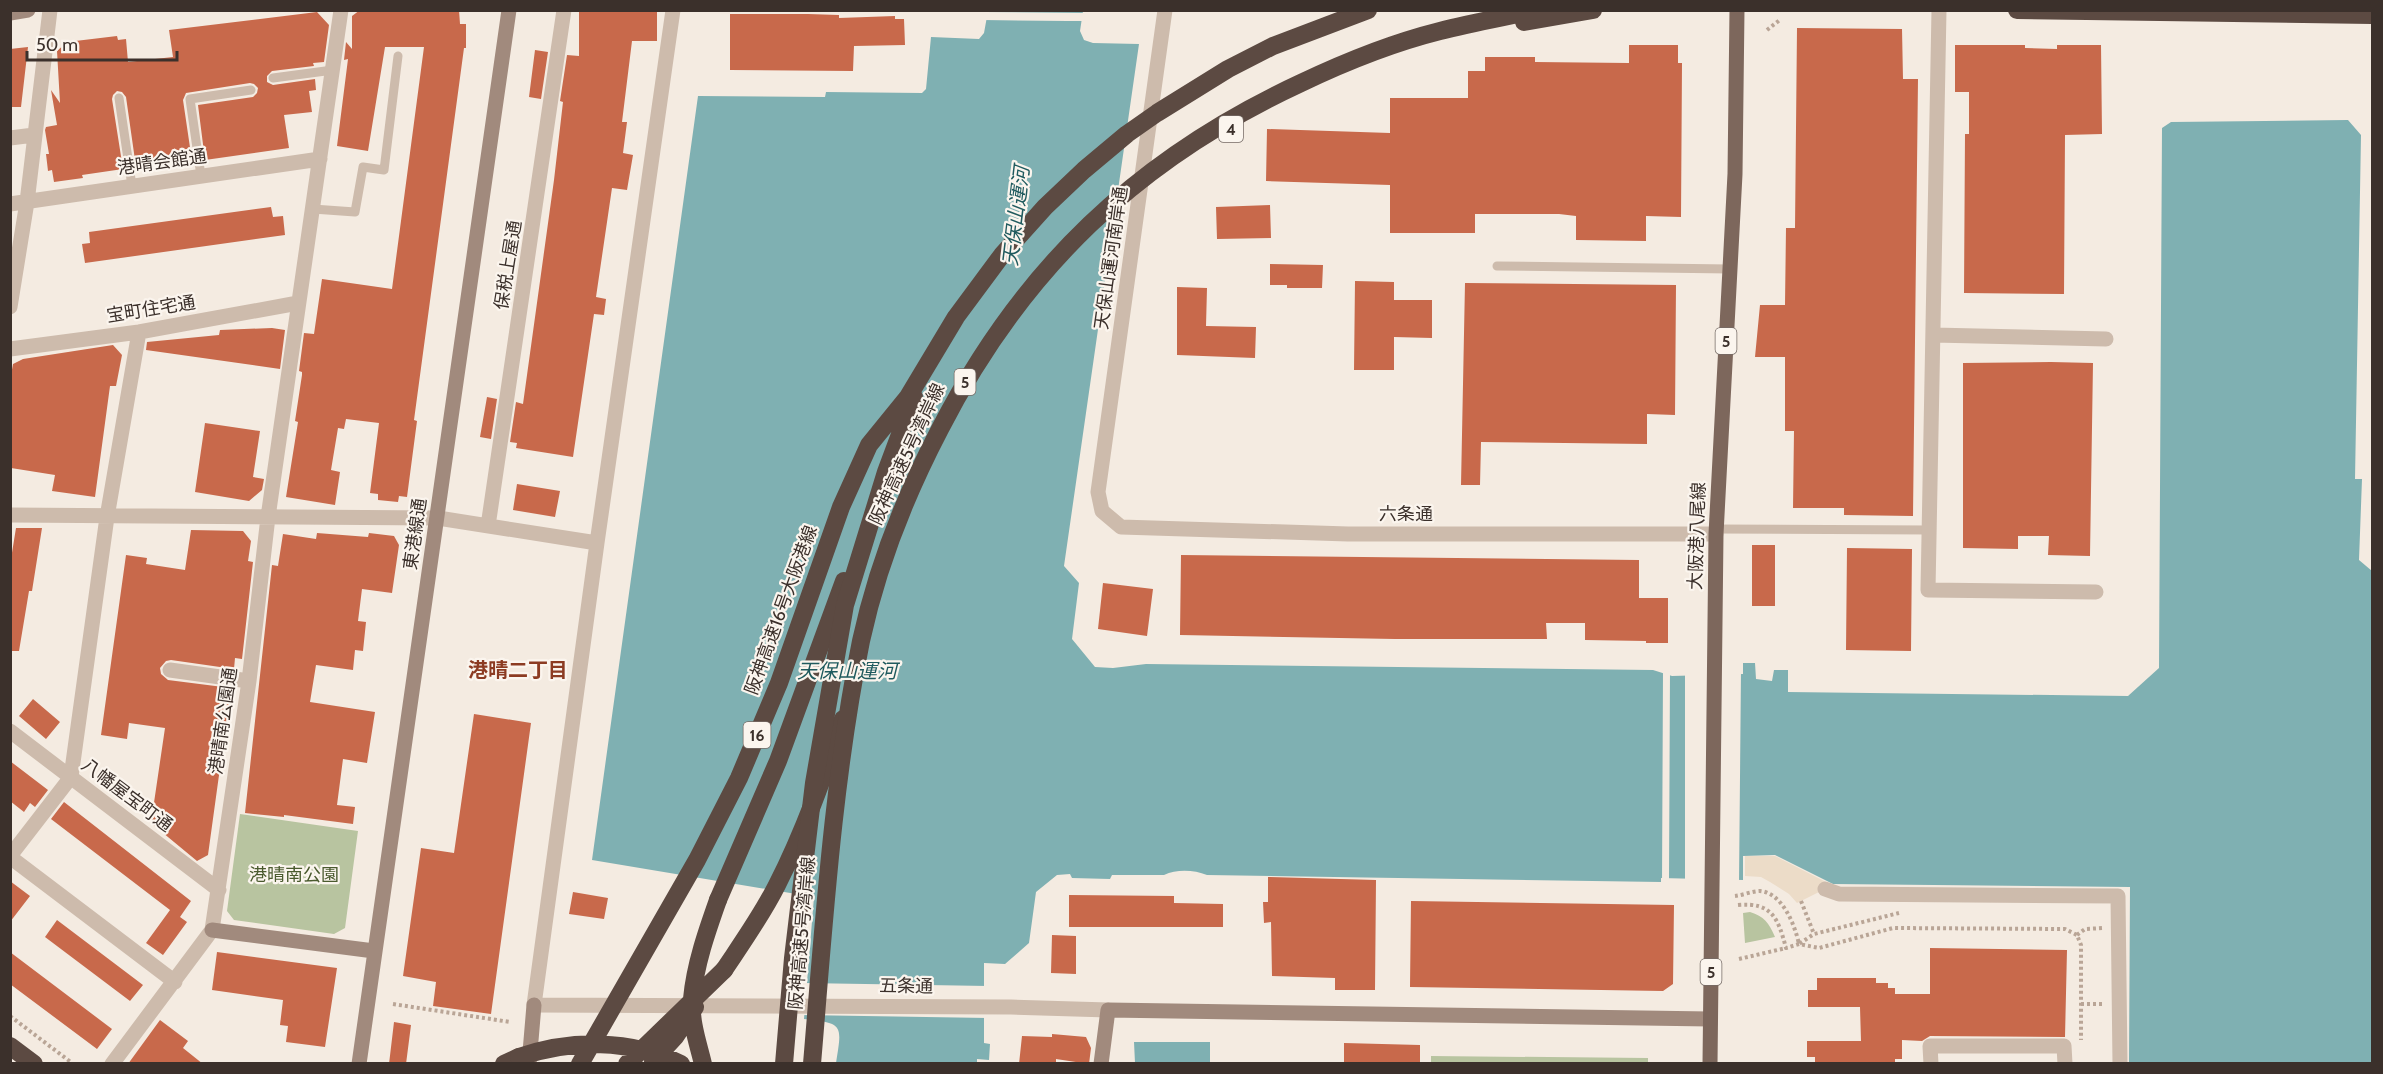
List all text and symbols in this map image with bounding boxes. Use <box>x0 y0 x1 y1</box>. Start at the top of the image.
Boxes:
scale bar <box>27 24 177 62</box>
text: 50 m <box>36 34 78 56</box>
road number: 4 <box>1219 116 1243 142</box>
street label: 港晴会館通 <box>116 145 208 179</box>
water label: 天保山運河 <box>998 161 1034 267</box>
street label: 天保山運河南岸通 <box>1090 185 1132 331</box>
street label: 保税上屋通 <box>490 219 526 311</box>
street label: 宝町住宅通 <box>105 291 197 327</box>
road number: 5 <box>1716 328 1736 354</box>
road number: 5 <box>954 369 976 395</box>
street label: 阪神高速5号湾岸線 <box>865 380 949 528</box>
street label: 大阪港八尾線 <box>1684 482 1710 590</box>
street label: 東港線通 <box>399 497 431 571</box>
street label: 六条通 <box>1379 503 1433 525</box>
street label: 阪神高速16号大阪港線 <box>740 523 822 697</box>
district label: 港晴二丁目 <box>468 658 568 682</box>
water label: 天保山運河 <box>797 659 901 683</box>
street label: 港晴南公園通 <box>205 666 241 776</box>
road number: 16 <box>744 722 771 748</box>
street label: 八幡屋宝町通 <box>77 754 177 836</box>
street label: 阪神高速5号湾岸線 <box>784 855 820 1011</box>
park label: 港晴南公園 <box>249 864 339 886</box>
road number: 5 <box>1700 959 1722 985</box>
street label: 五条通 <box>879 975 933 997</box>

